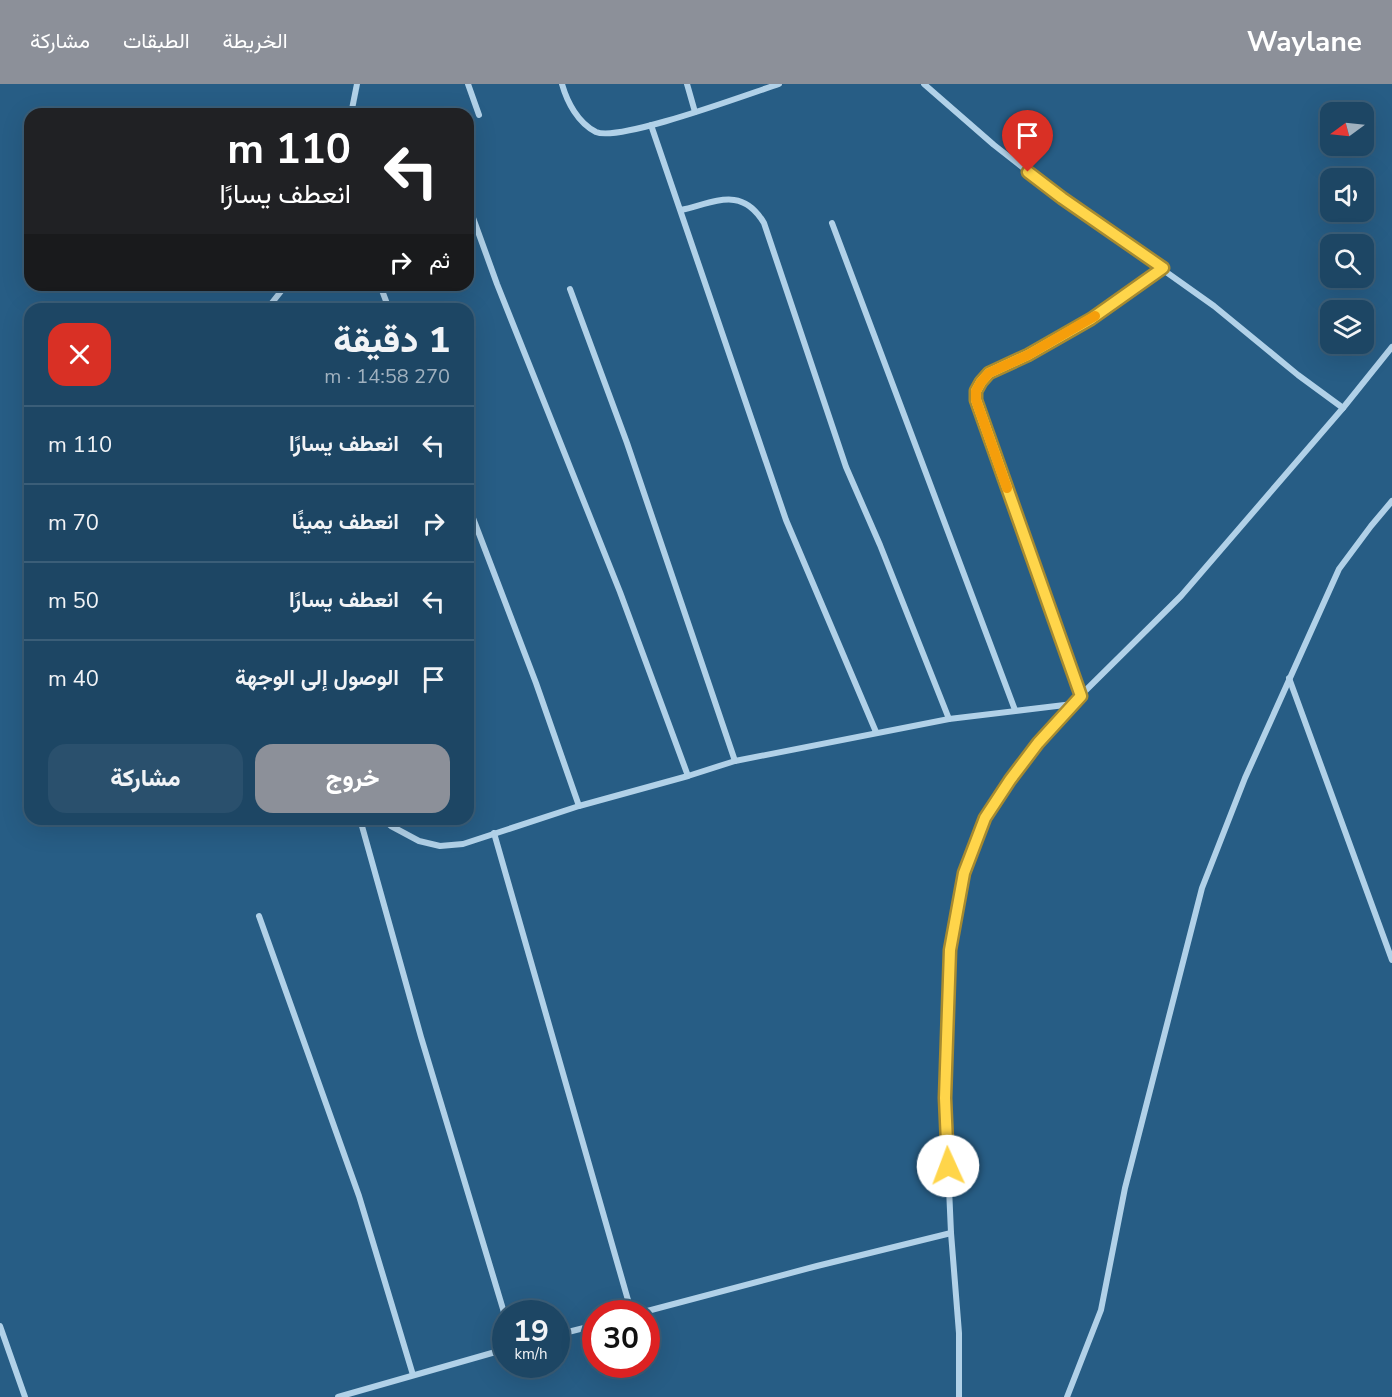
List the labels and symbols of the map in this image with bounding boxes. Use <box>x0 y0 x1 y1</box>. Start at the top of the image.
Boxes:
north arrow <box>1320 102 1374 156</box>
pin <box>1002 110 1053 172</box>
position arrow <box>916 1134 980 1198</box>
speed limit sign: 30 <box>582 1300 660 1378</box>

